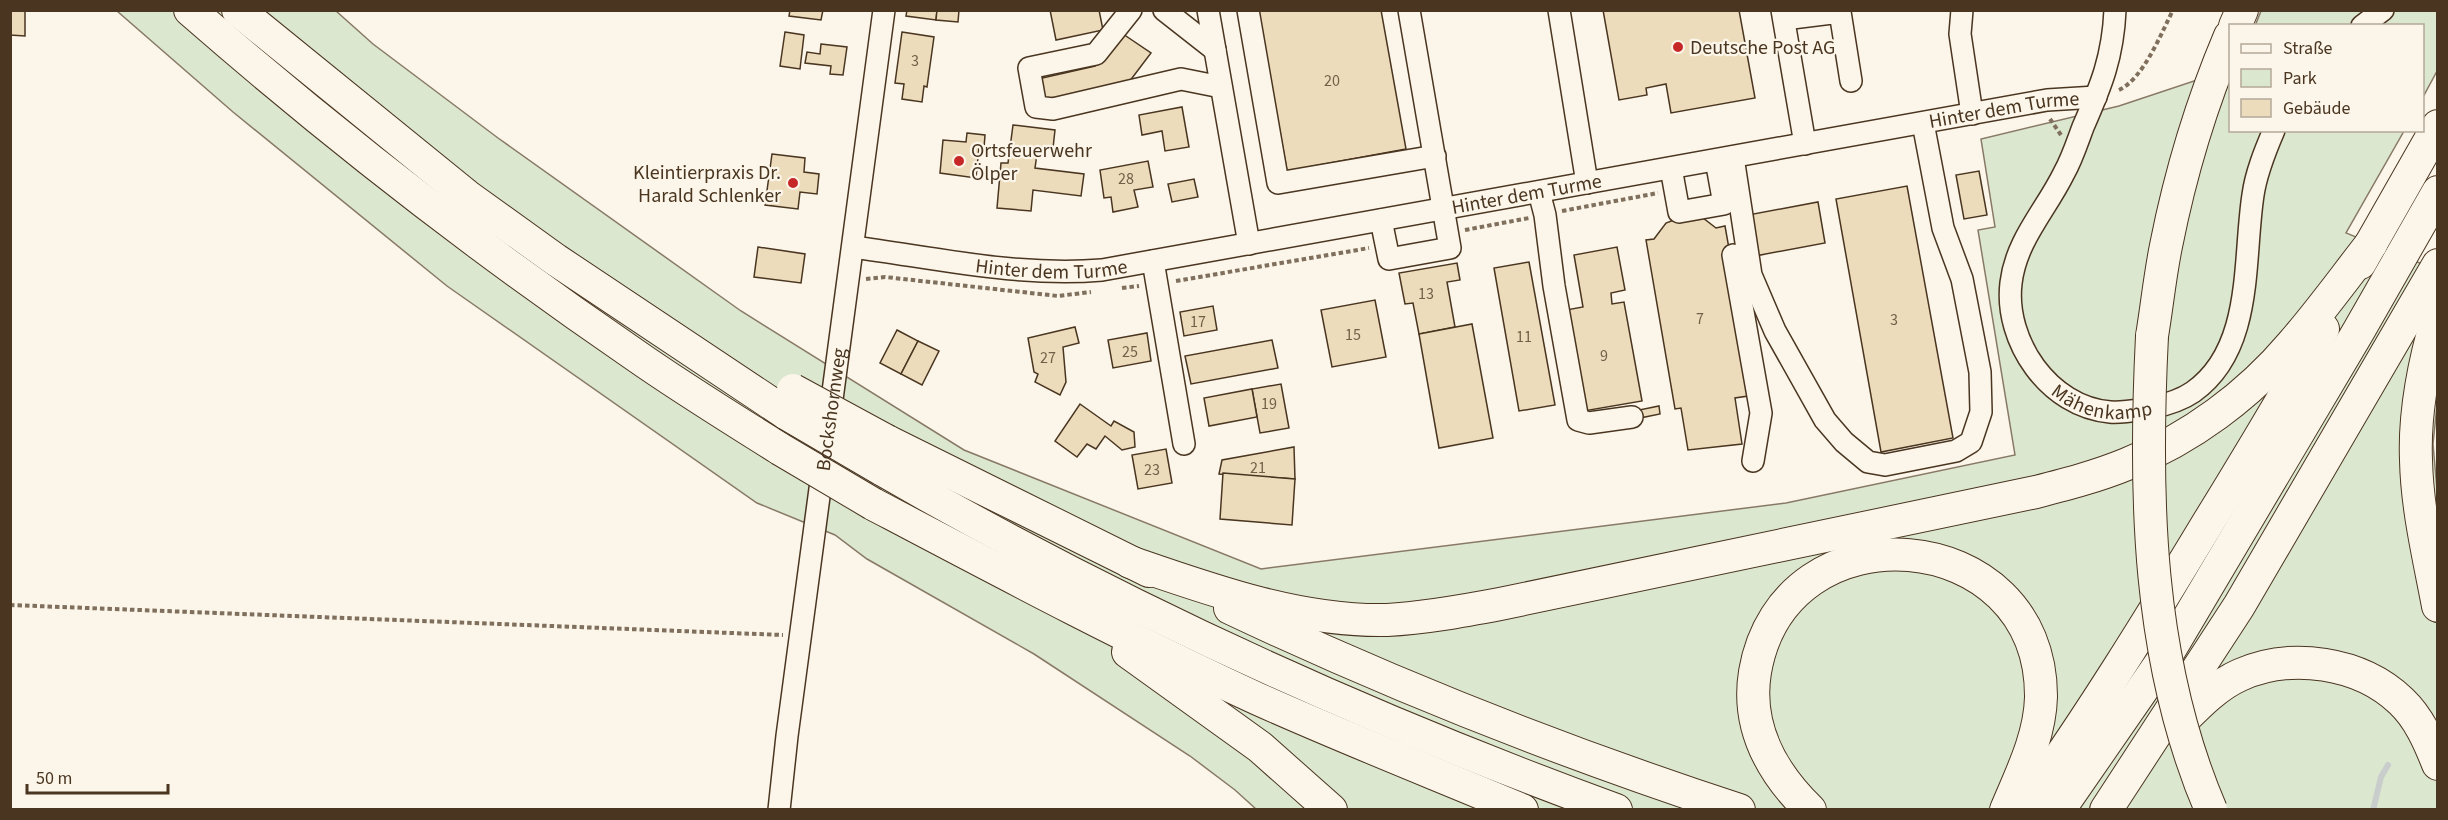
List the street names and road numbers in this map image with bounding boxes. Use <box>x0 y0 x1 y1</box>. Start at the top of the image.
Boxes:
street label: Hinter dem Turme <box>1927 85 2080 136</box>
street label: Hinter dem Turme <box>1449 167 1604 222</box>
street label: Hinter dem Turme <box>974 252 1130 287</box>
street label: Bockshornweg <box>810 346 854 473</box>
street label: Mähenkamp <box>2045 378 2154 427</box>

